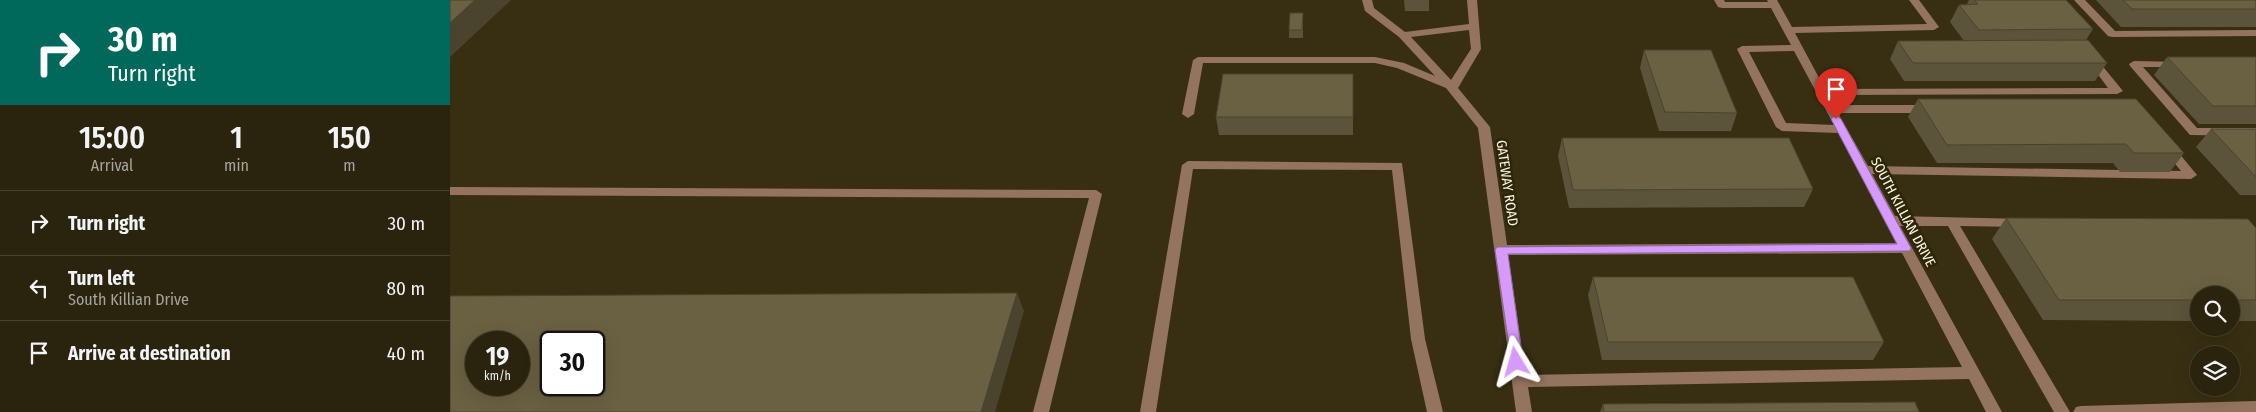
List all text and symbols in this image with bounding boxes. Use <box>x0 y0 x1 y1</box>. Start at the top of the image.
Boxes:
text: 30 m <box>108 18 178 60</box>
icon: right <box>25 20 90 85</box>
text: Turn right <box>108 60 196 87</box>
pin <box>1815 68 1857 119</box>
icon: arrive <box>1822 75 1850 103</box>
text: 15:00 <box>79 120 145 156</box>
text: 1 <box>230 120 243 156</box>
text: 150 <box>328 120 371 156</box>
street label: GATEWAY ROAD <box>1493 139 1521 227</box>
street label: SOUTH KILLIAN DRIVE <box>1867 154 1939 270</box>
text: Arrival <box>91 156 133 175</box>
text: min <box>224 156 249 175</box>
text: m <box>343 156 356 175</box>
icon: right <box>25 209 53 237</box>
text: Turn right <box>68 212 145 235</box>
text: 30 m <box>387 212 425 235</box>
text: Turn left <box>68 267 135 290</box>
icon: left <box>25 274 53 302</box>
text: 80 m <box>387 277 425 300</box>
map controls <box>2190 286 2240 396</box>
button: search <box>2190 286 2240 336</box>
text: South Killian Drive <box>68 290 189 309</box>
speed limit sign: 30 <box>540 331 605 396</box>
position arrow <box>1489 335 1541 387</box>
icon: arrive <box>25 339 53 367</box>
text: Arrive at destination <box>68 342 231 365</box>
text: 40 m <box>387 342 425 365</box>
text: 19 <box>486 342 509 372</box>
button: layers <box>2190 346 2240 396</box>
text: km/h <box>484 369 511 383</box>

